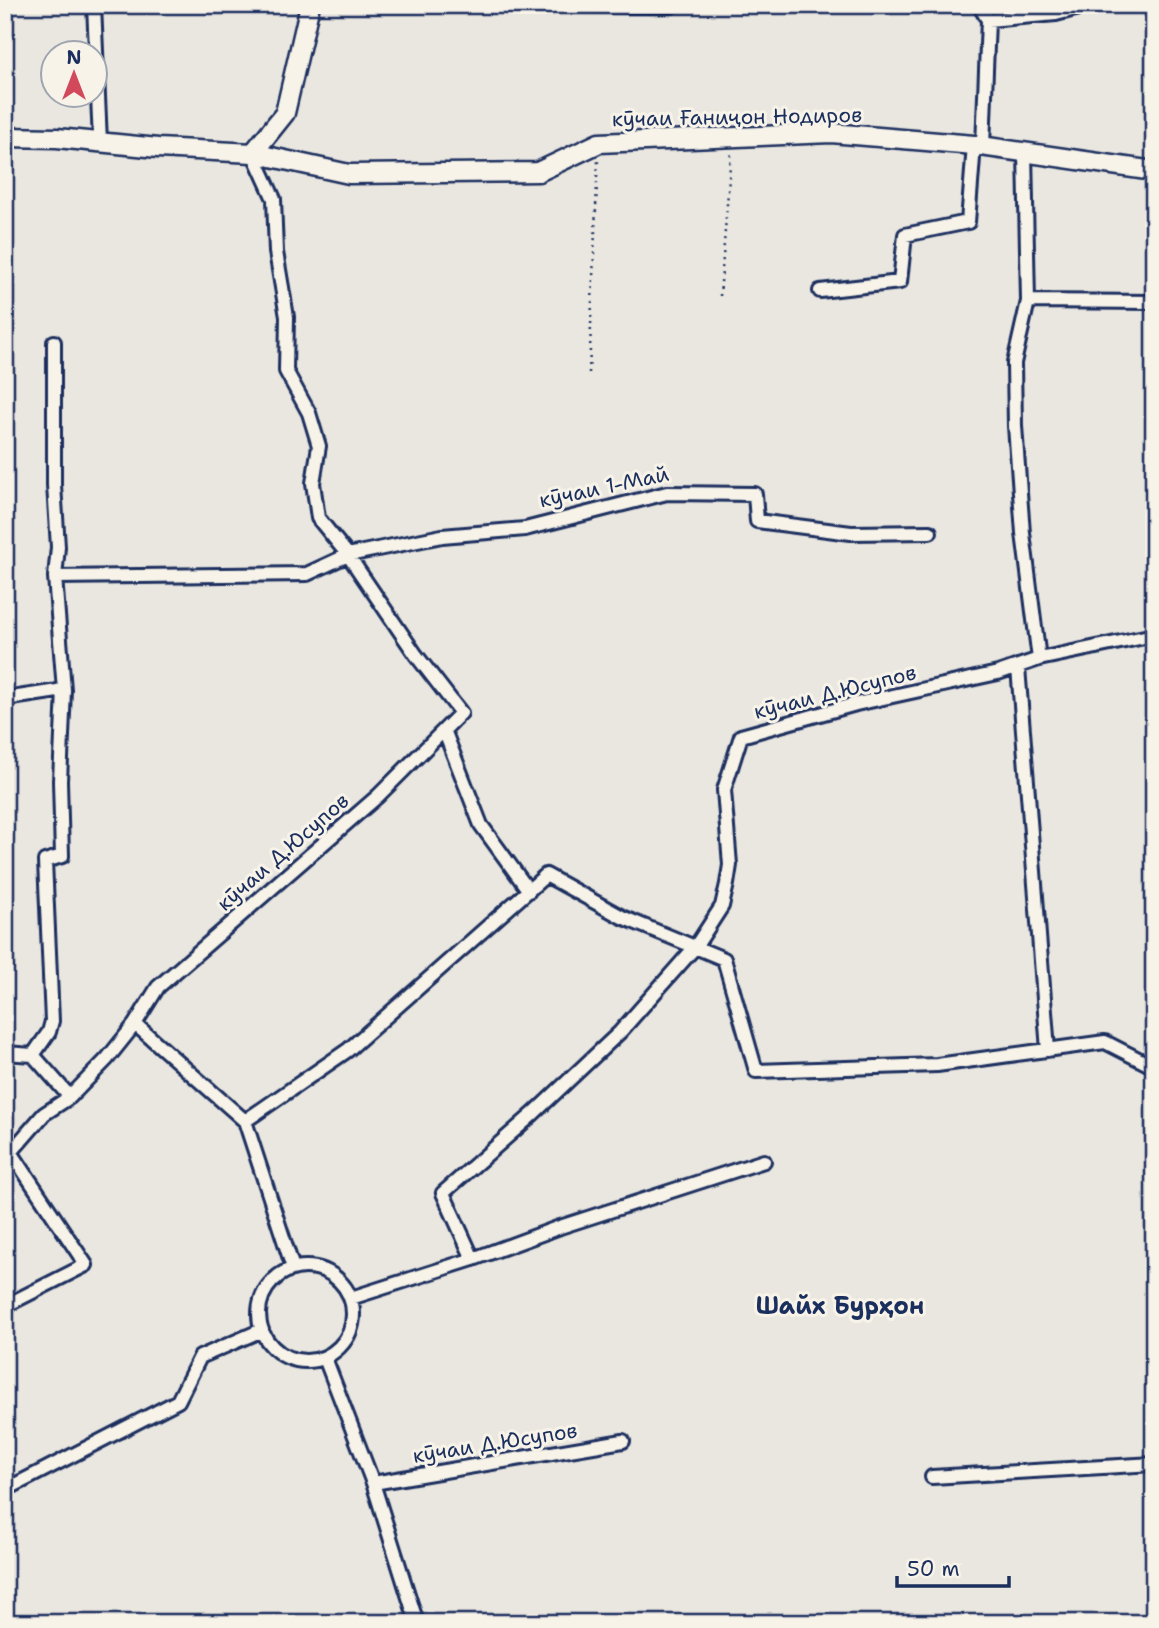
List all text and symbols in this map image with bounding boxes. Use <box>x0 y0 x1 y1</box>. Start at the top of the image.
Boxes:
north arrow <box>38 38 108 108</box>
text: N <box>66 45 82 70</box>
street label: кӯчаи Ғаниҷон Нодиров <box>612 101 862 133</box>
street label: кӯчаи 1-Май <box>537 460 672 514</box>
street label: кӯчаи Д.Юсупов <box>751 658 919 726</box>
street label: кӯчаи Д.Юсупов <box>211 787 355 917</box>
district label: Шайх Бурҳон <box>756 1290 924 1322</box>
street label: кӯчаи Д.Юсупов <box>411 1416 579 1470</box>
scale bar <box>897 1544 1009 1588</box>
text: 50 m <box>907 1555 960 1583</box>

